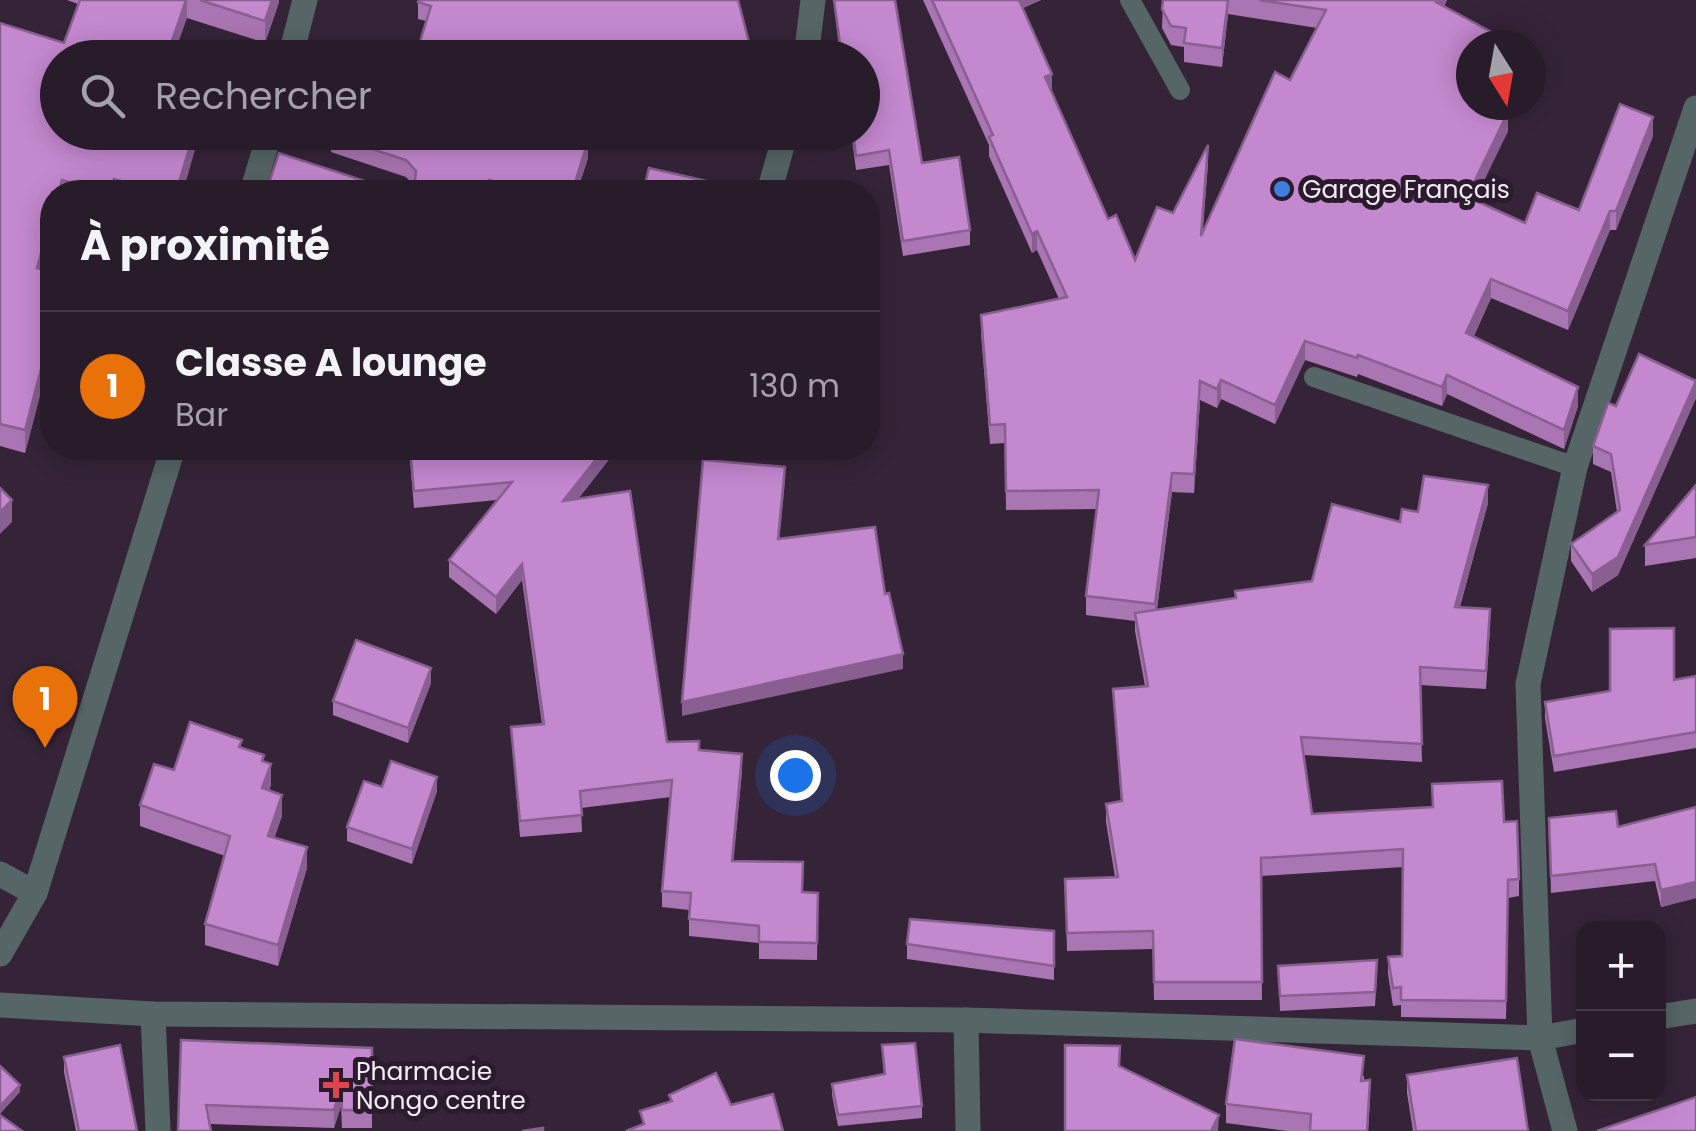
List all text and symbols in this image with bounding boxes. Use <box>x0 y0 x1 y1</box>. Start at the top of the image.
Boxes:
north arrow <box>1456 30 1546 120</box>
search box <box>40 40 880 150</box>
icon: search <box>75 68 130 123</box>
text: Rechercher <box>155 69 372 122</box>
place label: Garage Français <box>1302 172 1510 207</box>
marker: Garage Français <box>1271 178 1293 200</box>
text: À proximité <box>80 216 330 275</box>
text: Classe A lounge <box>175 336 487 389</box>
text: 1 <box>106 363 119 408</box>
text: 130 m <box>749 363 840 408</box>
text: Bar <box>175 392 228 437</box>
pin: 1 <box>12 666 78 748</box>
your location <box>770 750 821 801</box>
map controls <box>1576 921 1666 1101</box>
button: + <box>1576 921 1666 1011</box>
button: − <box>1576 1011 1666 1101</box>
place label: Pharmacie Nongo centre <box>356 1054 526 1118</box>
marker: Pharmacie Nongo centre <box>325 1074 347 1096</box>

